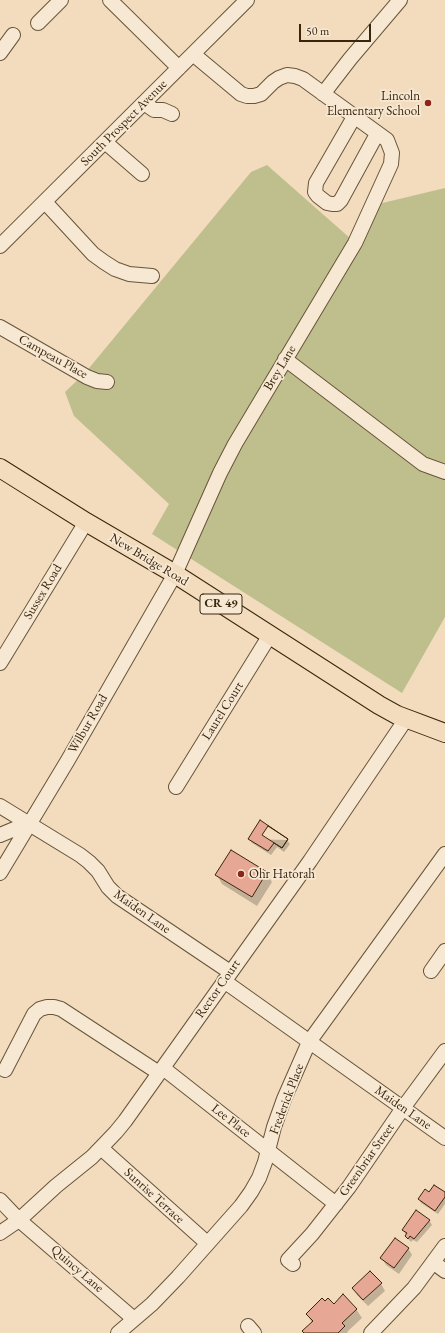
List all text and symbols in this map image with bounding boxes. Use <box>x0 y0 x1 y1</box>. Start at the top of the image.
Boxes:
scale bar <box>301 16 373 42</box>
text: 50 m <box>306 23 329 39</box>
street label: South Prospect Avenue <box>78 77 170 169</box>
place label: Lincoln Elementary School <box>327 88 420 119</box>
marker: Lincoln Elementary School <box>423 98 433 108</box>
street label: Campeau Place <box>16 332 90 382</box>
street label: Brey Lane <box>260 343 300 393</box>
street label: New Bridge Road <box>107 530 191 590</box>
street label: Sussex Road <box>20 562 66 622</box>
road number: CR 49 <box>200 594 242 614</box>
street label: Laurel Court <box>199 679 247 743</box>
street label: Wilbur Road <box>65 692 111 756</box>
place label: Ohr Hatorah <box>249 866 315 882</box>
marker: Ohr Hatorah <box>236 869 246 879</box>
street label: Maiden Lane <box>111 887 173 937</box>
street label: Rector Court <box>192 957 244 1021</box>
street label: Frederick Place <box>266 1061 308 1137</box>
street label: Maiden Lane <box>372 1083 434 1133</box>
street label: Lee Place <box>208 1101 254 1141</box>
street label: Greenbriar Street <box>336 1120 398 1200</box>
street label: Sunrise Terrace <box>121 1165 187 1227</box>
street label: Quincy Lane <box>47 1242 107 1296</box>

